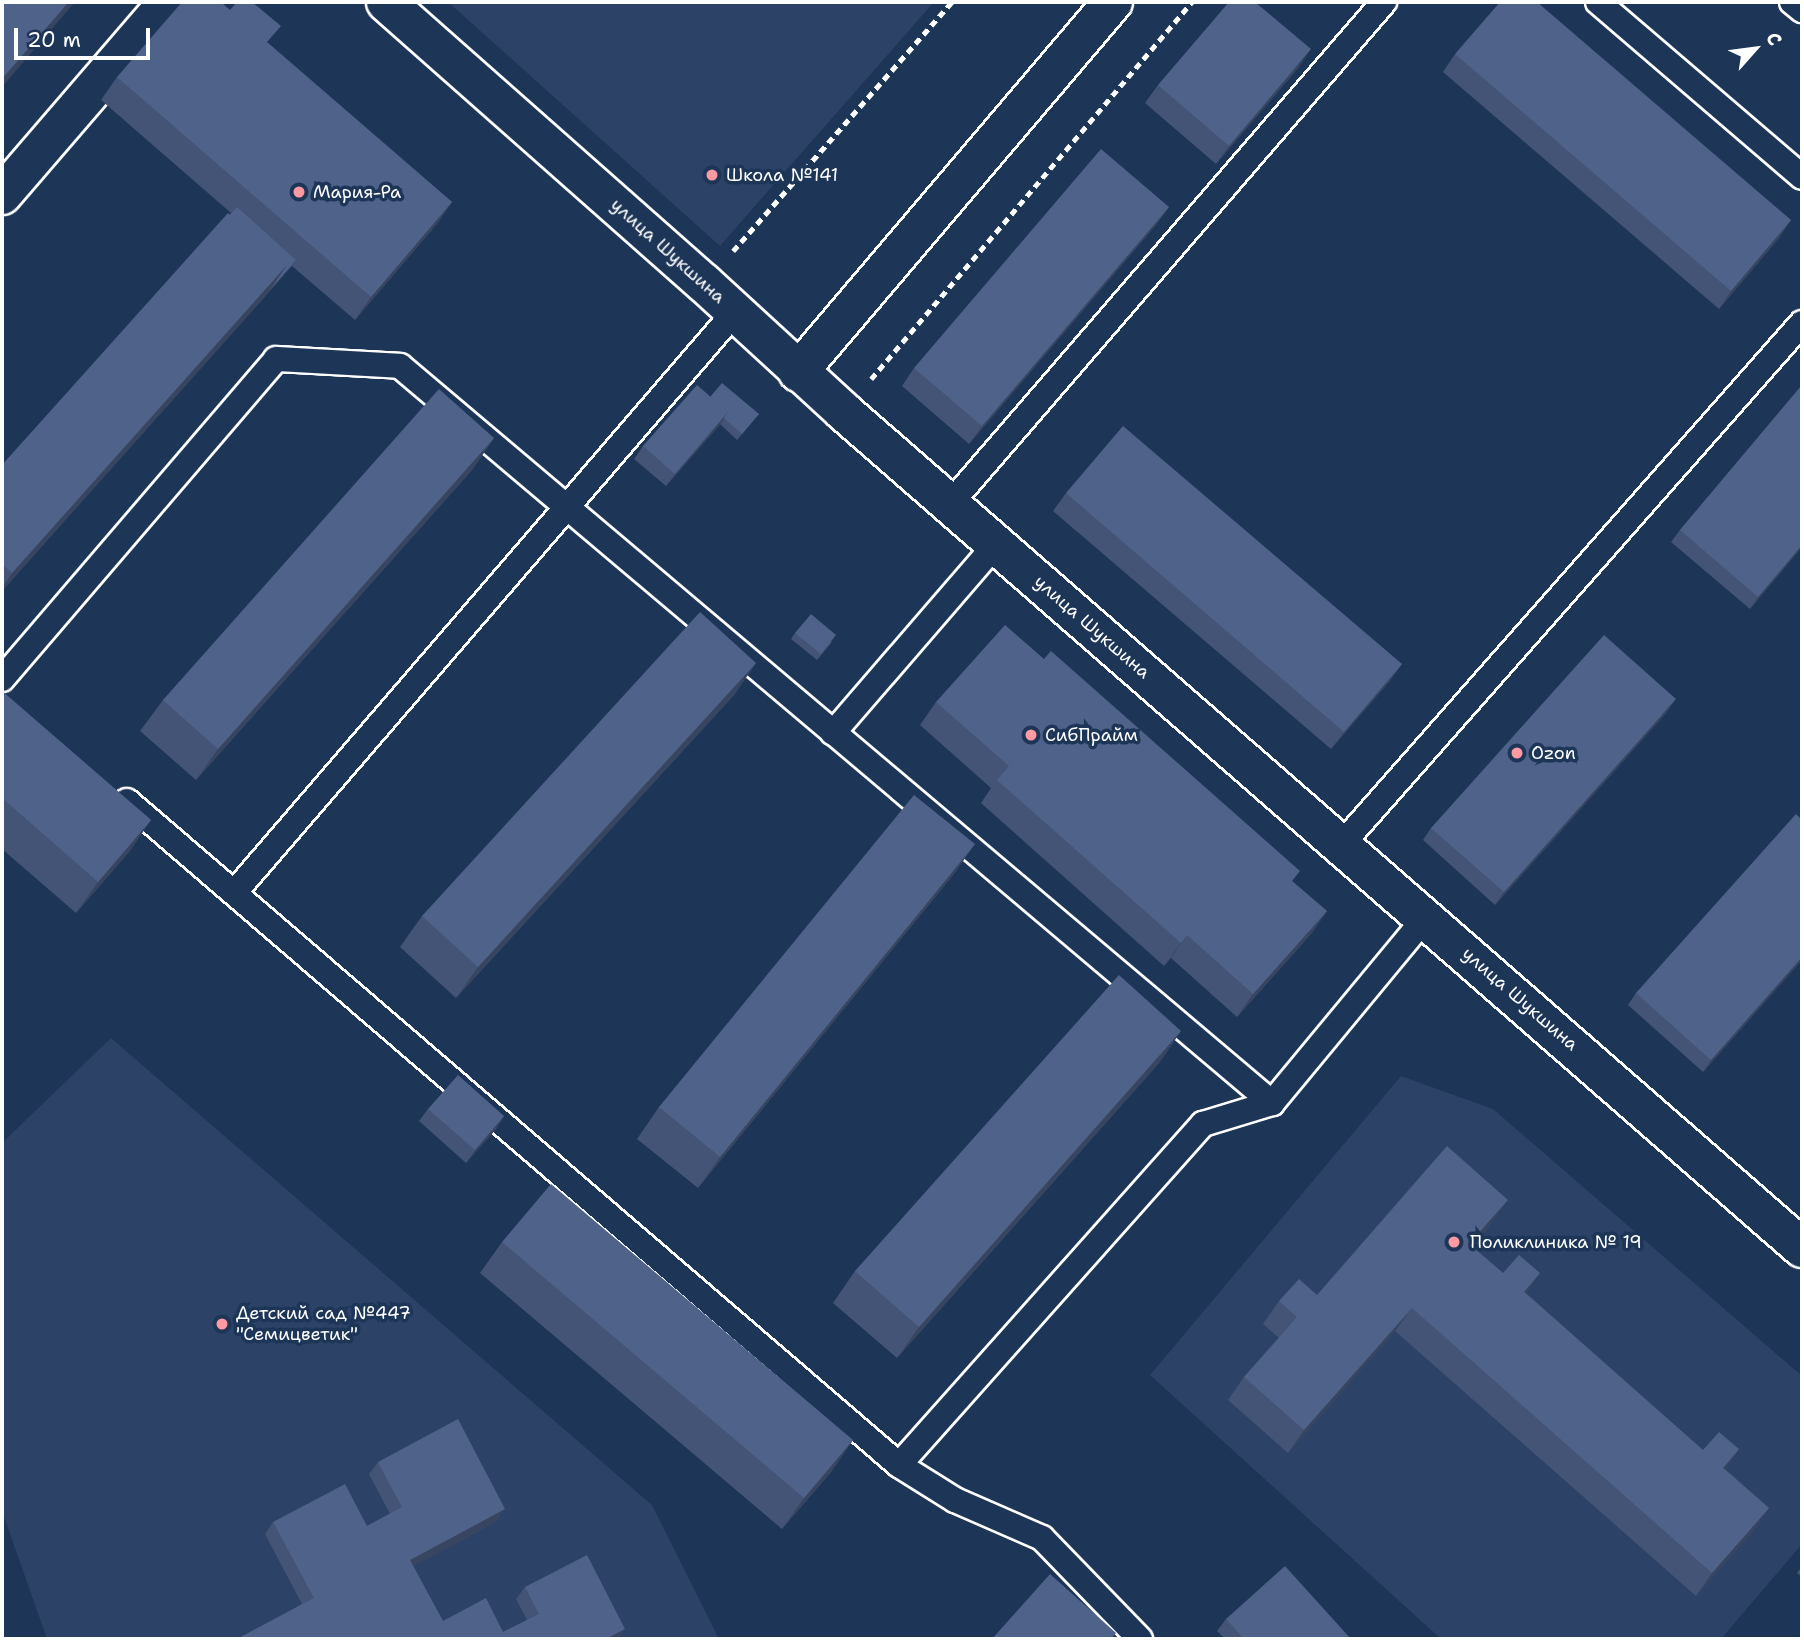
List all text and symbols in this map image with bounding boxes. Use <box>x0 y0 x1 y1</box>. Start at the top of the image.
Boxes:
scale bar <box>18 14 154 58</box>
north arrow <box>1720 14 1790 84</box>
text: 20 m <box>27 26 81 54</box>
text: С <box>1760 28 1788 50</box>
place label: Школа №141 <box>726 164 838 186</box>
marker: Школа №141 <box>704 167 720 183</box>
place label: Мария-Ра <box>313 181 401 203</box>
marker: Мария-Ра <box>291 184 307 200</box>
street label: улица Шукшина <box>606 194 730 308</box>
street label: улица Шукшина <box>1030 571 1154 683</box>
place label: СибПрайм <box>1045 724 1138 746</box>
marker: СибПрайм <box>1023 727 1039 743</box>
place label: Ozon <box>1531 742 1576 764</box>
marker: Ozon <box>1509 745 1525 761</box>
street label: улица Шукшина <box>1458 943 1582 1055</box>
place label: Поликлиника № 19 <box>1470 1231 1642 1253</box>
marker: Поликлиника № 19 <box>1444 1232 1464 1252</box>
place label: Детский сад №447 "Семицветик" <box>236 1303 411 1346</box>
marker: Детский сад №447 "Семицветик" <box>214 1316 230 1332</box>

